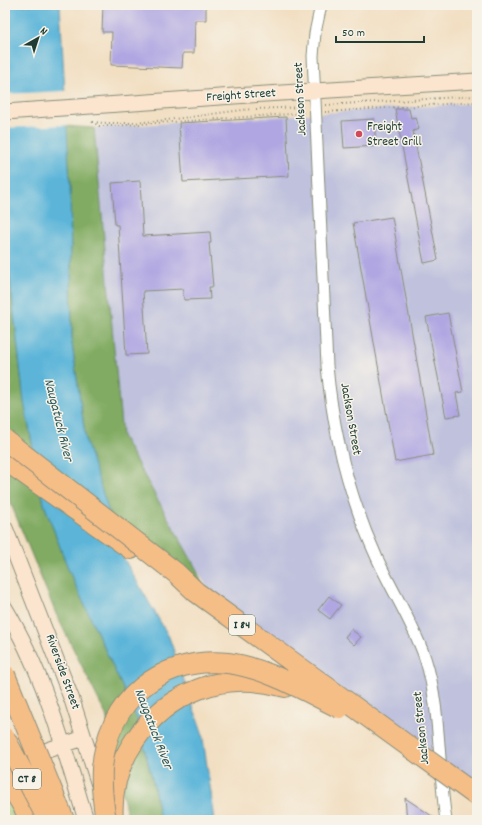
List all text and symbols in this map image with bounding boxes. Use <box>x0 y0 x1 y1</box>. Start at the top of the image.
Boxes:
north arrow <box>18 18 58 58</box>
scale bar <box>336 18 424 44</box>
text: N <box>36 24 51 40</box>
text: 50 m <box>342 25 365 42</box>
street label: Jackson Street <box>290 62 312 136</box>
street label: Freight Street <box>206 84 277 108</box>
place label: Freight Street Grill <box>367 118 422 152</box>
marker: Freight Street Grill <box>354 129 364 139</box>
water label: Naugatuck River <box>38 377 78 465</box>
street label: Jackson Street <box>334 381 366 457</box>
road number: I 84 <box>229 615 255 635</box>
street label: Riverside Street <box>40 632 84 713</box>
water label: Naugatuck River <box>129 686 178 774</box>
street label: Jackson Street <box>409 690 435 765</box>
road number: CT 8 <box>13 769 41 789</box>

